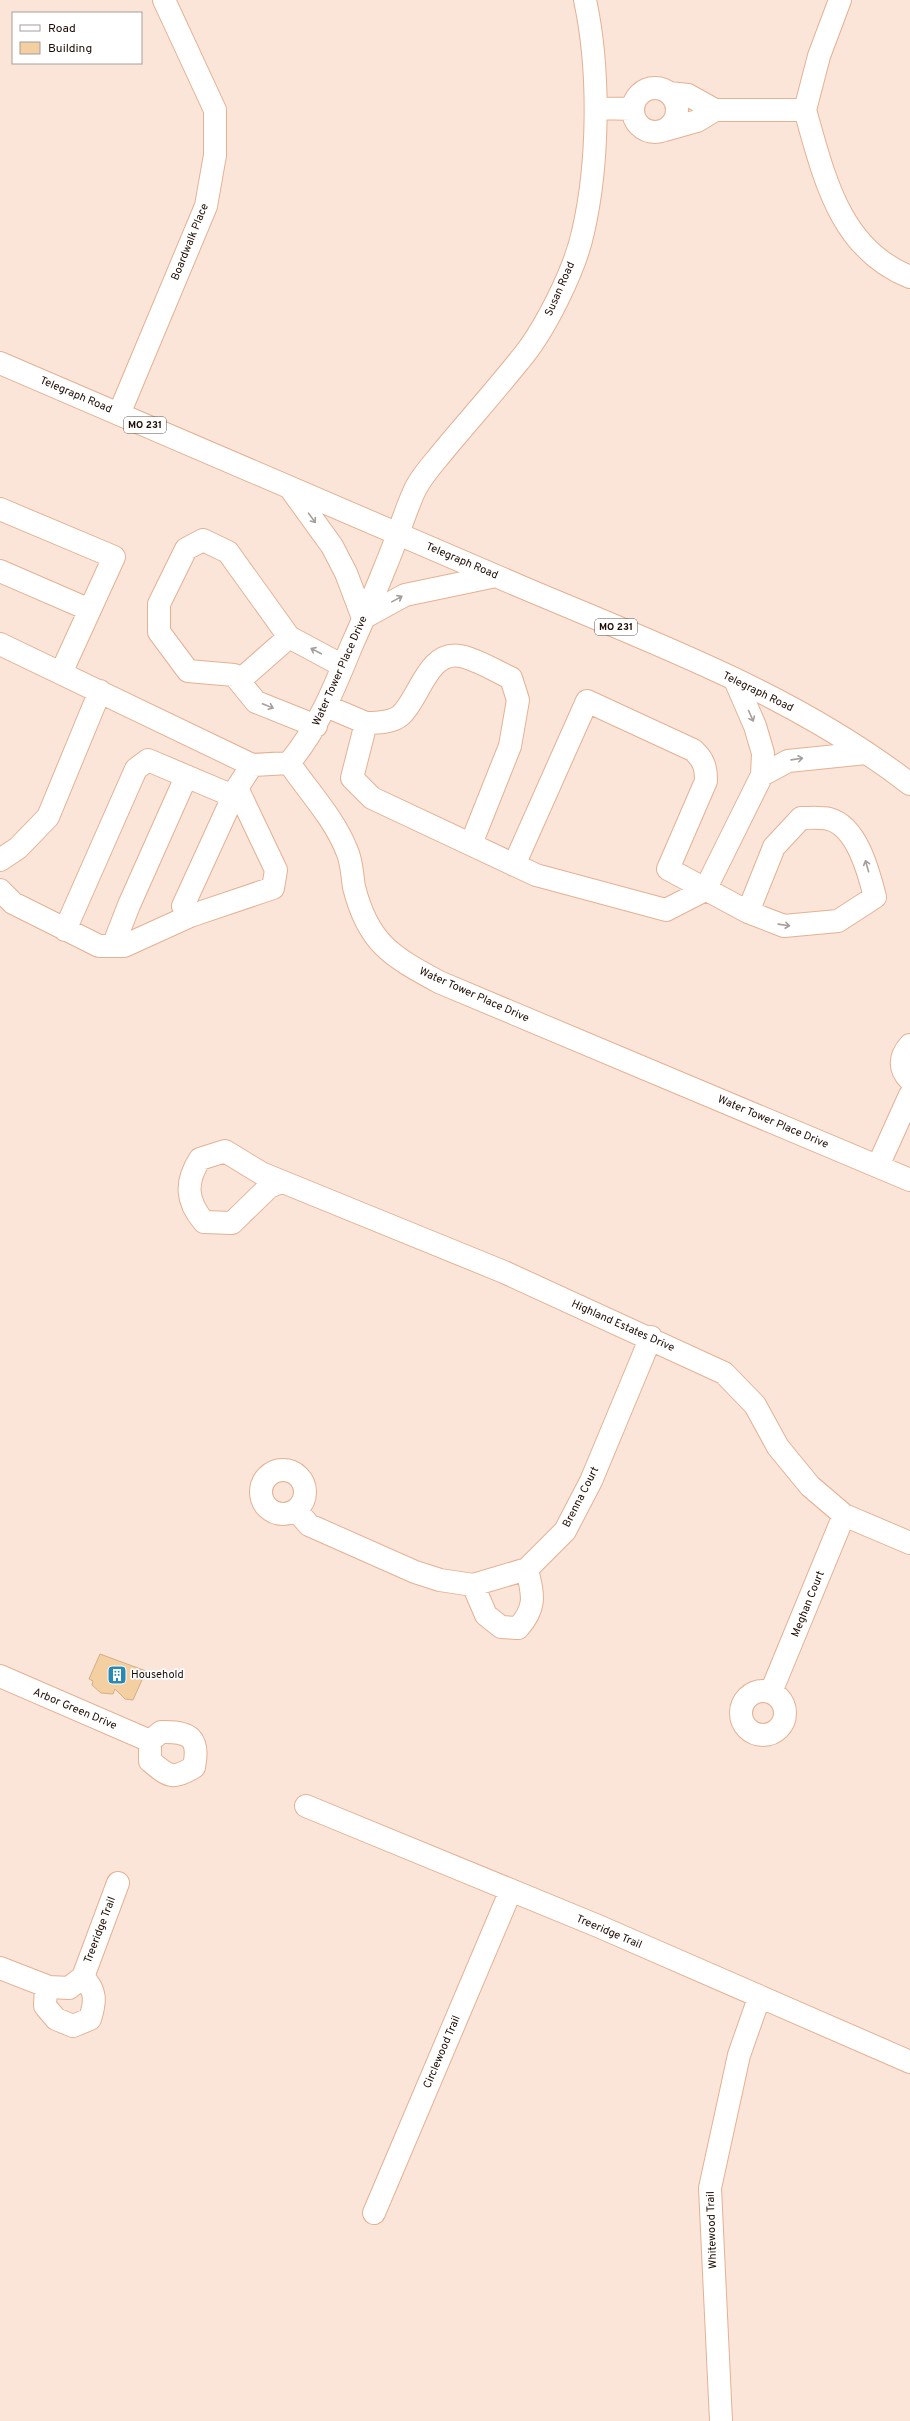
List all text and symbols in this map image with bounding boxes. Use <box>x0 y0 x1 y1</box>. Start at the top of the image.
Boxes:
legend <box>12 12 142 64</box>
text: Road <box>48 21 76 37</box>
text: Building <box>48 41 92 57</box>
street label: Boardwalk Place <box>168 201 212 283</box>
street label: Susan Road <box>542 260 578 318</box>
street label: Telegraph Road <box>38 374 114 416</box>
road number: MO 231 <box>124 417 166 433</box>
one-way arrow <box>308 513 316 524</box>
street label: Telegraph Road <box>424 540 500 582</box>
one-way arrow <box>391 595 403 603</box>
street label: Water Tower Place Drive <box>309 614 371 728</box>
road number: MO 231 <box>595 619 637 635</box>
one-way arrow <box>310 647 322 654</box>
street label: Telegraph Road <box>720 669 796 715</box>
one-way arrow <box>261 703 273 711</box>
one-way arrow <box>748 710 755 722</box>
one-way arrow <box>790 755 803 763</box>
one-way arrow <box>863 860 870 873</box>
one-way arrow <box>778 921 791 929</box>
street label: Water Tower Place Drive <box>417 964 531 1026</box>
street label: Water Tower Place Drive <box>715 1092 831 1152</box>
street label: Highland Estates Drive <box>569 1297 677 1355</box>
street label: Brenna Court <box>560 1464 602 1530</box>
street label: Meghan Court <box>788 1569 828 1639</box>
building icon: Household <box>106 1664 128 1686</box>
place label: Household <box>131 1668 184 1682</box>
street label: Arbor Green Drive <box>31 1685 119 1733</box>
street label: Treeridge Trail <box>81 1895 119 1965</box>
street label: Treeridge Trail <box>574 1912 644 1952</box>
street label: Circlewood Trail <box>420 2013 464 2091</box>
street label: Whitewood Trail <box>704 2191 720 2269</box>

